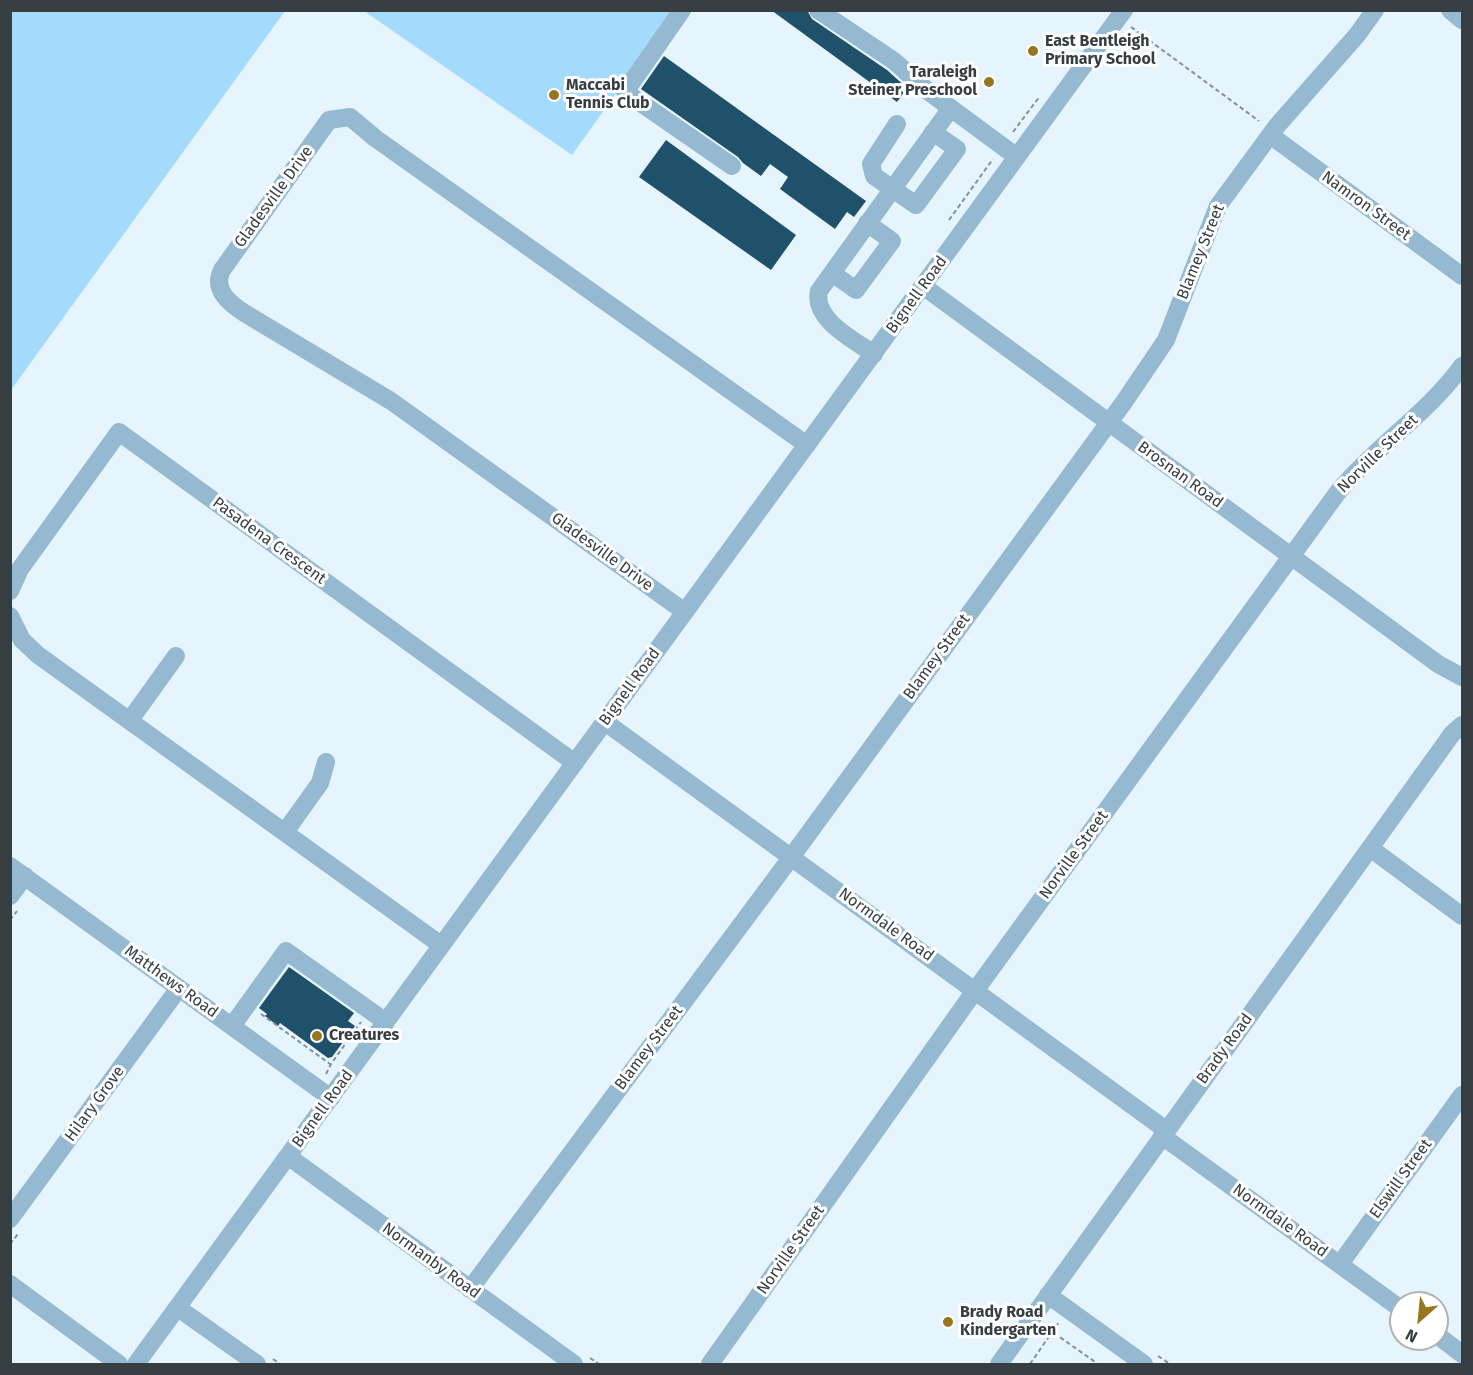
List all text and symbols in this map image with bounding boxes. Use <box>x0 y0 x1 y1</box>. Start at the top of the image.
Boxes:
place label: East Bentleigh Primary School <box>1045 32 1155 70</box>
marker: East Bentleigh Primary School <box>1026 44 1040 58</box>
place label: Taraleigh Steiner Preschool <box>848 63 977 101</box>
marker: Taraleigh Steiner Preschool <box>982 75 996 89</box>
place label: Maccabi Tennis Club <box>566 76 650 114</box>
marker: Maccabi Tennis Club <box>547 88 561 102</box>
street label: Gladesville Drive <box>231 142 317 252</box>
street label: Namron Street <box>1318 167 1414 245</box>
street label: Blamey Street <box>1173 202 1229 302</box>
street label: Bignell Road <box>882 252 952 338</box>
street label: Norville Street <box>1334 411 1422 497</box>
street label: Brosnan Road <box>1134 438 1226 512</box>
street label: Pasadena Crescent <box>209 493 329 589</box>
street label: Gladesville Drive <box>547 509 657 595</box>
street label: Blamey Street <box>900 611 974 703</box>
street label: Bignell Road <box>595 644 665 730</box>
street label: Norville Street <box>1036 807 1112 903</box>
street label: Normdale Road <box>835 884 937 966</box>
street label: Matthews Road <box>121 942 221 1022</box>
street label: Blamey Street <box>611 1002 687 1094</box>
street label: Brady Road <box>1193 1010 1257 1088</box>
place label: Creatures <box>329 1026 399 1046</box>
marker: Creatures <box>310 1029 324 1043</box>
street label: Hilary Grove <box>61 1063 129 1145</box>
street label: Bignell Road <box>288 1066 358 1152</box>
street label: Elswill Street <box>1366 1136 1436 1222</box>
street label: Normdale Road <box>1229 1180 1331 1262</box>
street label: Norville Street <box>753 1202 829 1298</box>
street label: Normanby Road <box>378 1219 484 1303</box>
north arrow <box>1389 1291 1449 1351</box>
place label: Brady Road Kindergarten <box>960 1303 1056 1341</box>
marker: Brady Road Kindergarten <box>941 1315 955 1329</box>
text: N <box>1402 1325 1421 1347</box>

